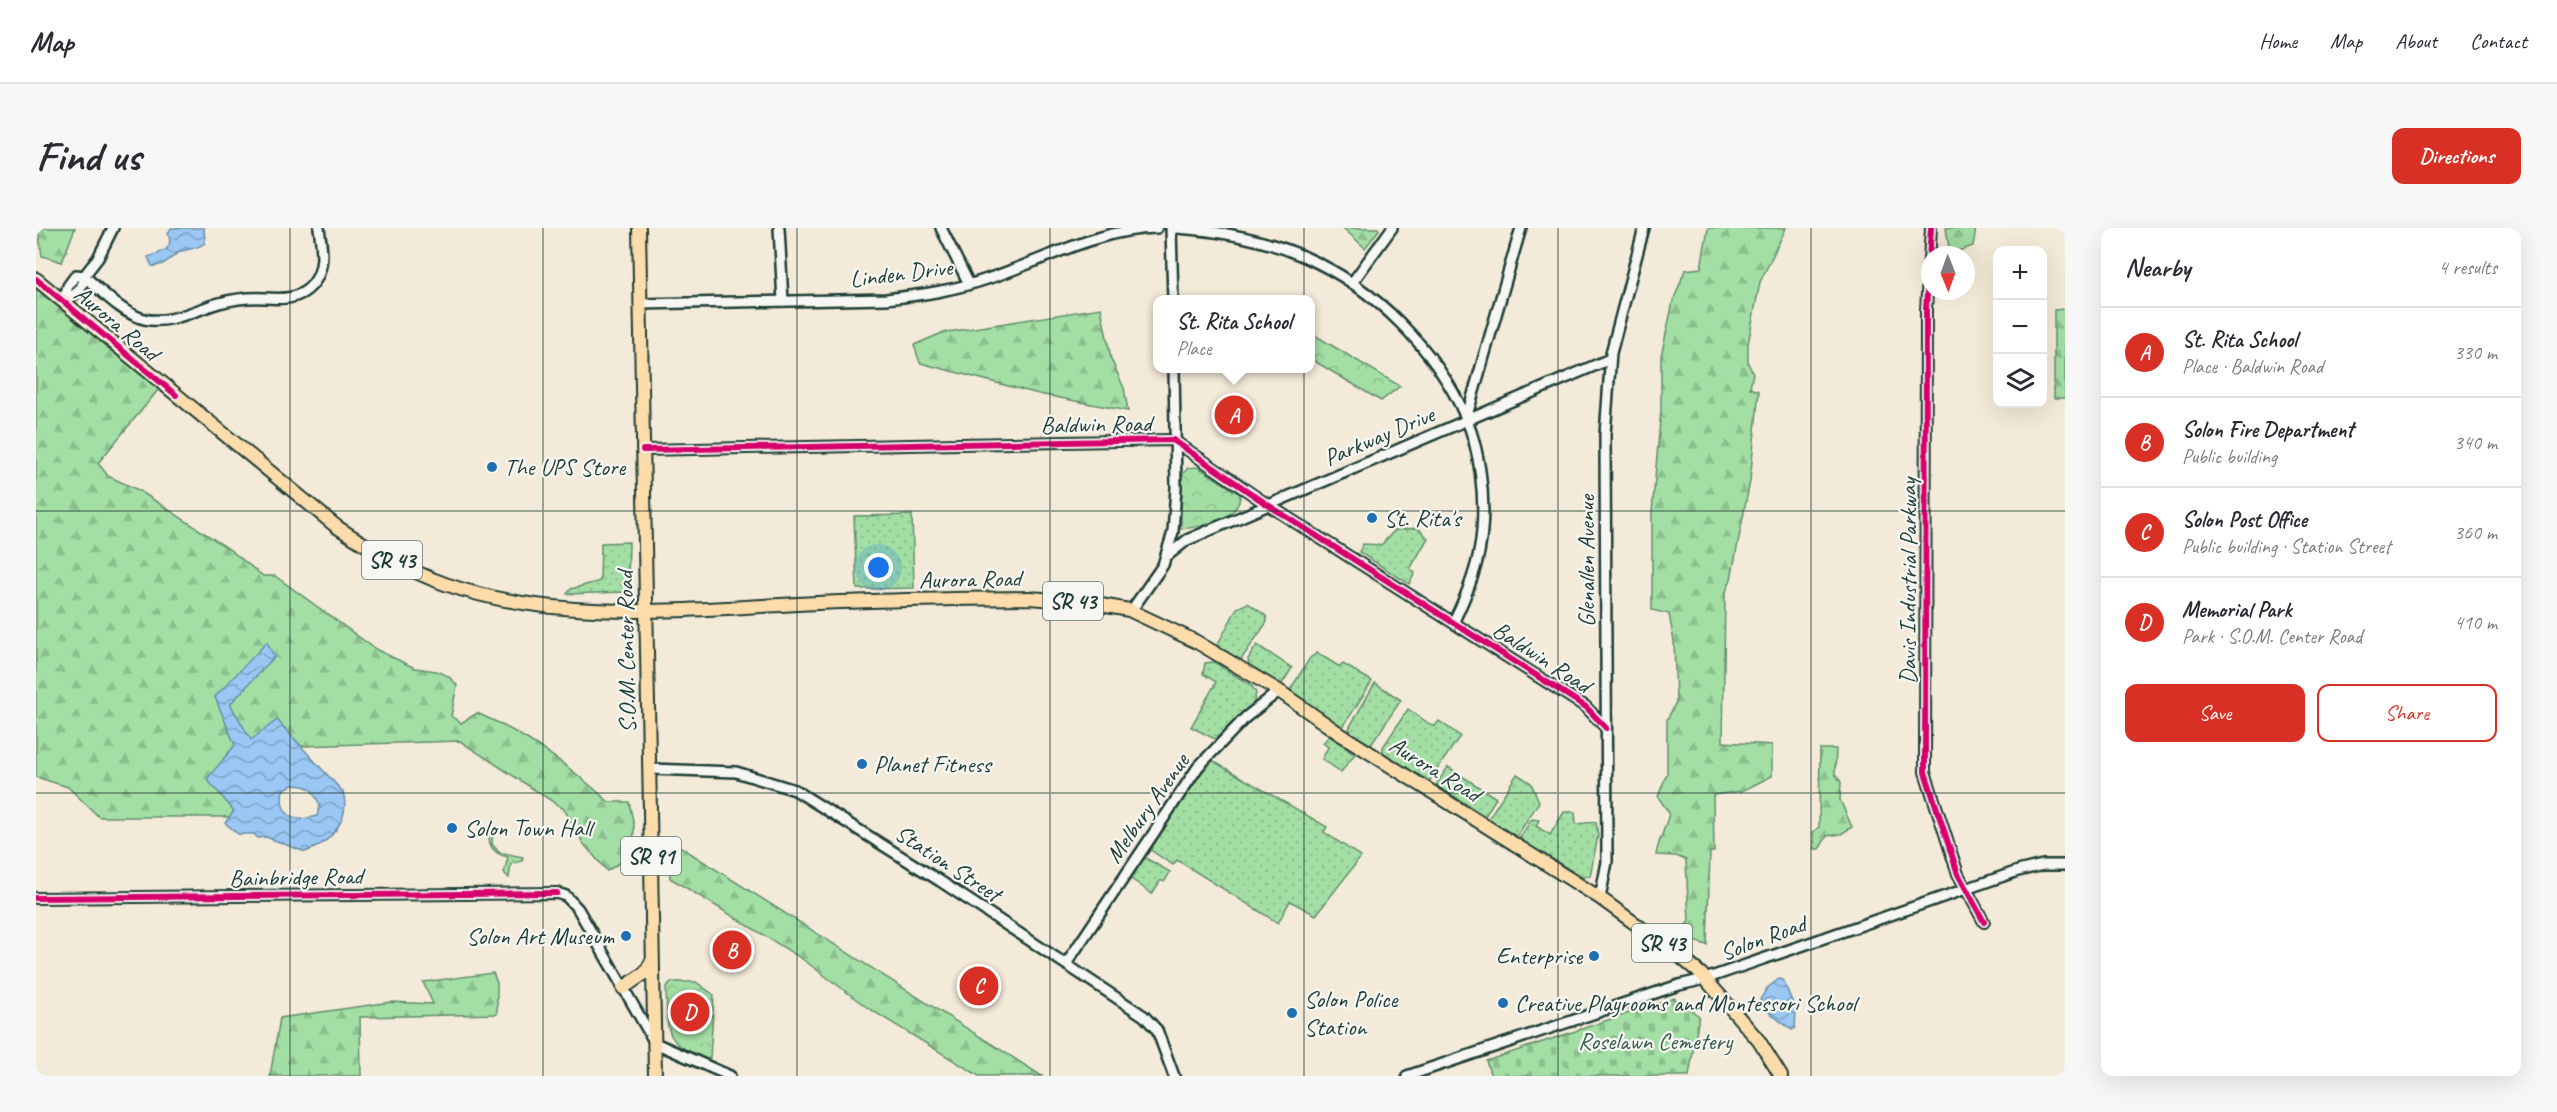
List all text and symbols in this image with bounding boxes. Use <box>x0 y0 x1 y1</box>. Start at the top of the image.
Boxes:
text: Map <box>30 24 73 59</box>
text: Home <box>2259 28 2297 54</box>
text: Map <box>2330 28 2362 54</box>
text: About <box>2395 28 2437 54</box>
text: Contact <box>2470 28 2527 54</box>
button: Directions <box>2392 128 2521 184</box>
text: Find us <box>36 130 141 183</box>
north arrow <box>1921 246 1975 300</box>
map controls <box>1993 246 2047 408</box>
button: + <box>1993 246 2047 300</box>
text: Nearby <box>2125 251 2190 284</box>
street label: Linden Drive <box>848 252 956 294</box>
text: 4 results <box>2438 255 2497 280</box>
street label: Aurora Road <box>68 279 169 370</box>
popup <box>1153 295 1315 373</box>
button: − <box>1993 300 2047 354</box>
text: St. Rita School <box>1176 308 1292 336</box>
text: St. Rita School <box>2182 326 2297 354</box>
text: Place <box>1176 336 1212 361</box>
text: A <box>2139 340 2150 365</box>
text: 330 m <box>2454 340 2497 365</box>
button: layers <box>1993 354 2047 408</box>
text: Place · Baldwin Road <box>2182 354 2323 379</box>
pin: A <box>1214 392 1254 438</box>
street label: Parkway Drive <box>1319 399 1441 473</box>
street label: Baldwin Road <box>1040 408 1155 440</box>
text: Solon Fire Department <box>2182 416 2354 444</box>
text: B <box>2139 430 2150 455</box>
text: 340 m <box>2454 430 2497 455</box>
text: Public building <box>2182 444 2277 469</box>
place label: The UPS Store <box>504 452 627 482</box>
marker: The UPS Store <box>485 460 499 474</box>
street label: Davis Industrial Parkway <box>1893 476 1923 684</box>
street label: Glenallen Avenue <box>1571 493 1601 627</box>
place label: St. Rita's <box>1384 503 1463 533</box>
text: Solon Post Office <box>2182 506 2307 534</box>
marker: St. Rita's <box>1365 511 1379 525</box>
text: C <box>2140 520 2149 545</box>
text: 360 m <box>2454 520 2497 545</box>
text: Public building · Station Street <box>2182 534 2391 559</box>
road number: SR 43 <box>362 541 422 579</box>
your location <box>864 553 893 582</box>
street label: Aurora Road <box>919 563 1025 595</box>
street label: S.O.M. Center Road <box>610 567 642 733</box>
road number: SR 43 <box>1043 582 1103 620</box>
text: Memorial Park <box>2182 596 2292 624</box>
text: D <box>2139 610 2150 635</box>
text: 410 m <box>2454 610 2497 635</box>
street label: Baldwin Road <box>1487 614 1600 702</box>
text: Park · S.O.M. Center Road <box>2182 624 2362 649</box>
button: Save <box>2125 684 2305 742</box>
button: Share <box>2317 684 2497 742</box>
street label: Aurora Road <box>1384 729 1489 811</box>
street label: Melbury Avenue <box>1098 746 1197 868</box>
place label: Planet Fitness <box>874 749 993 779</box>
marker: Planet Fitness <box>855 757 869 771</box>
place label: Solon Town Hall <box>464 813 595 843</box>
street label: Station Street <box>889 818 1009 910</box>
marker: Solon Town Hall <box>445 821 459 835</box>
road number: SR 91 <box>621 837 681 875</box>
street label: Bainbridge Road <box>229 861 367 893</box>
street label: Solon Road <box>1716 907 1813 967</box>
place label: Solon Art Museum <box>466 921 615 951</box>
road number: SR 43 <box>1632 924 1692 962</box>
pin: B <box>712 928 752 972</box>
marker: Solon Art Museum <box>619 929 633 943</box>
place label: Enterprise <box>1496 941 1584 971</box>
marker: Enterprise <box>1587 949 1601 963</box>
pin: C <box>960 964 998 1008</box>
place label: Solon Police Station <box>1304 984 1399 1042</box>
place label: Creative Playrooms and Montessori School <box>1515 988 1860 1018</box>
pin: D <box>670 990 710 1034</box>
marker: Creative Playrooms and Montessori School <box>1496 996 1510 1010</box>
marker: Solon Police Station <box>1285 1006 1299 1020</box>
park label: Roselawn Cemetery <box>1578 1026 1734 1056</box>

